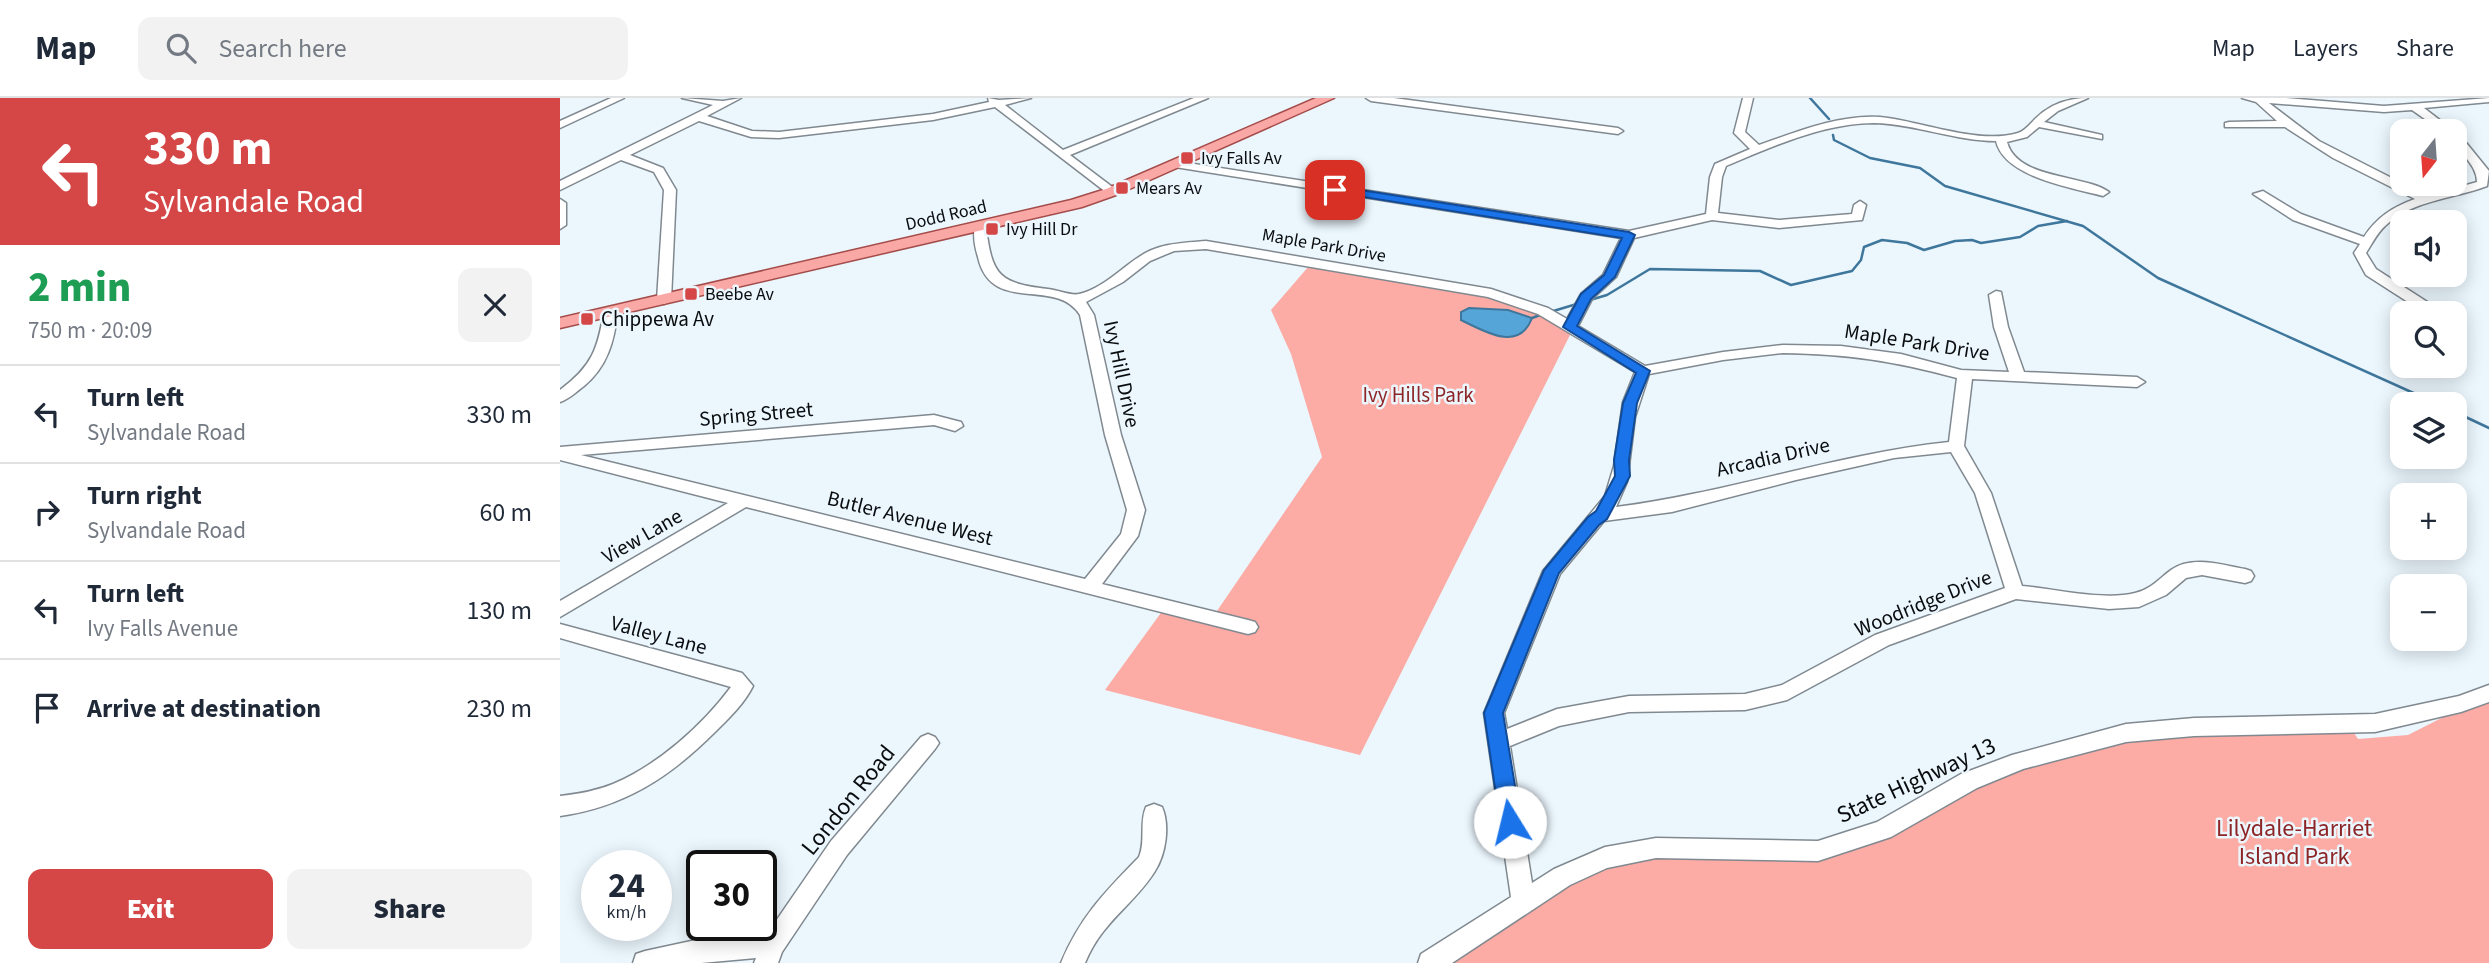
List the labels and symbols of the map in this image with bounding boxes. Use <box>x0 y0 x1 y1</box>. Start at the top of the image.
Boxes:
north arrow <box>2390 119 2468 196</box>
place label: Ivy Falls Av <box>1201 146 1282 171</box>
marker: Ivy Falls Av <box>1179 150 1195 166</box>
pin <box>1305 160 1365 220</box>
place label: Mears Av <box>1136 176 1203 201</box>
marker: Mears Av <box>1114 180 1130 196</box>
street label: Dodd Road <box>903 194 989 237</box>
place label: Ivy Hill Dr <box>1006 217 1078 242</box>
marker: Ivy Hill Dr <box>984 221 1000 237</box>
street label: Maple Park Drive <box>1260 222 1388 269</box>
place label: Beebe Av <box>705 282 775 307</box>
marker: Beebe Av <box>683 286 699 302</box>
place label: Chippewa Av <box>601 304 714 334</box>
marker: Chippewa Av <box>579 311 595 327</box>
street label: Maple Park Drive <box>1842 316 1992 368</box>
street label: Ivy Hill Drive <box>1096 318 1148 430</box>
park label: Ivy Hills Park <box>1362 380 1474 410</box>
street label: Spring Street <box>698 394 814 434</box>
street label: Arcadia Drive <box>1713 429 1833 485</box>
street label: Butler Avenue West <box>824 483 996 553</box>
street label: View Lane <box>596 501 688 571</box>
street label: Woodridge Drive <box>1850 562 1996 644</box>
street label: Valley Lane <box>607 608 711 662</box>
street label: State Highway 13 <box>1831 728 2001 833</box>
street label: London Road <box>793 738 904 863</box>
position arrow <box>1473 785 1547 859</box>
park label: Lilydale-Harriet Island Park <box>2216 811 2372 874</box>
speed limit sign: 30 <box>686 850 777 941</box>

